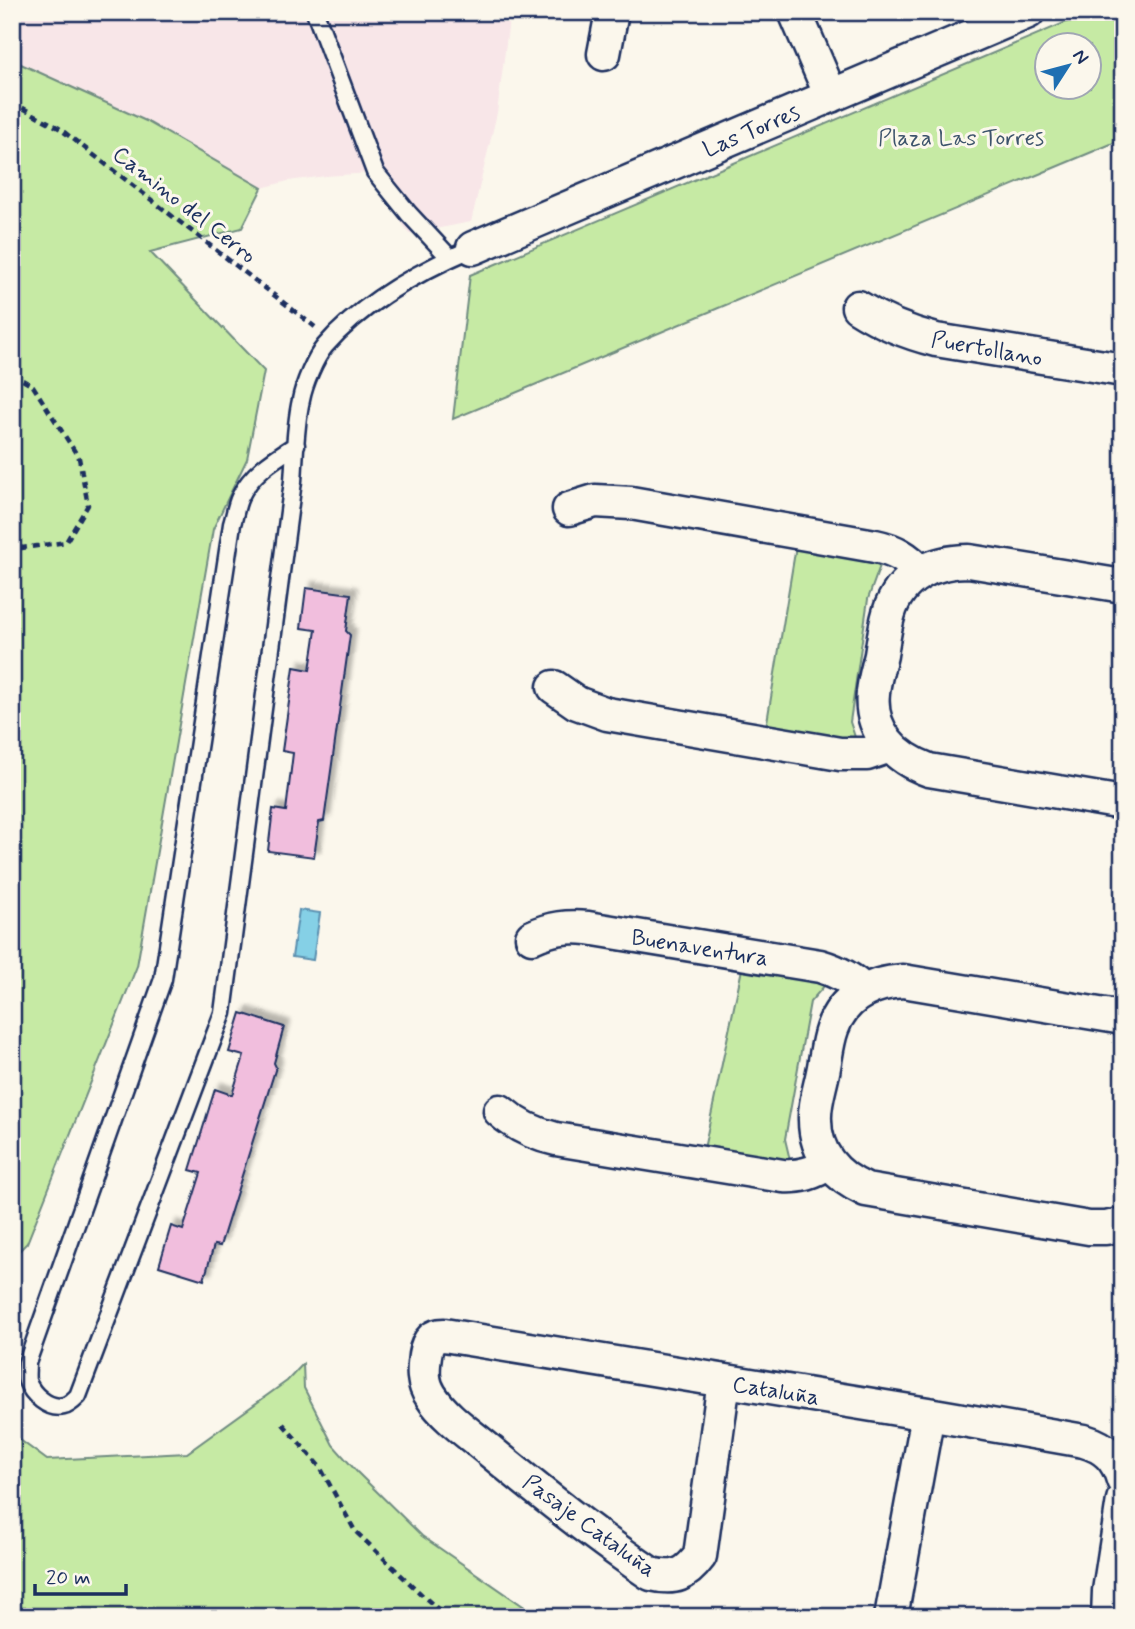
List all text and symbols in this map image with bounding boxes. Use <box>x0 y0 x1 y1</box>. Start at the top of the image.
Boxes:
north arrow <box>1034 32 1104 102</box>
text: N <box>1067 44 1094 69</box>
street label: Las Torres <box>699 98 805 166</box>
park label: Plaza Las Torres <box>878 124 1044 154</box>
street label: Camino del Cerro <box>106 140 262 271</box>
street label: Puertollano <box>929 325 1045 375</box>
street label: Buenaventura <box>629 923 770 975</box>
street label: Cataluña <box>730 1370 821 1414</box>
street label: Pasaje Cataluña <box>516 1468 661 1585</box>
scale bar <box>35 1552 126 1596</box>
text: 20 m <box>46 1564 91 1592</box>

